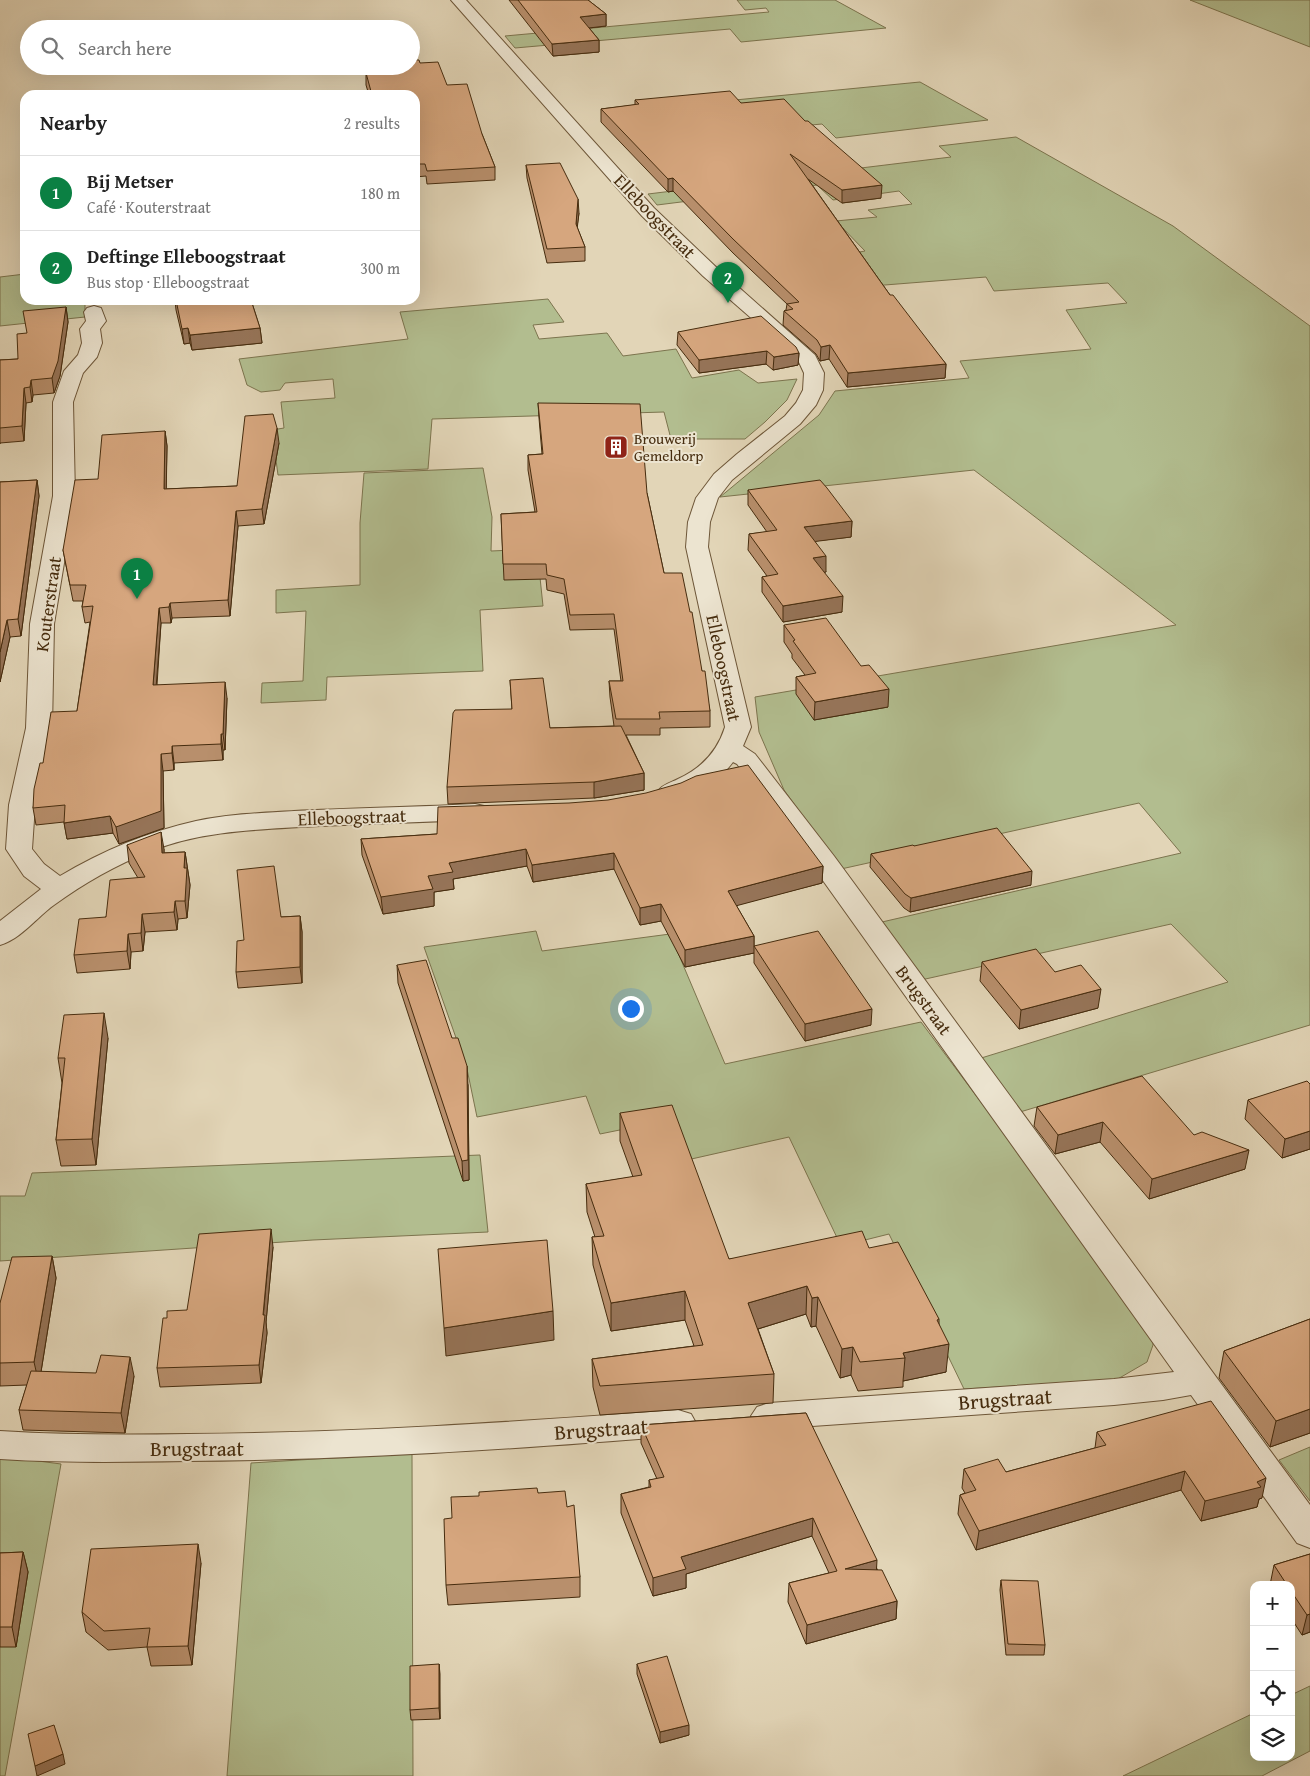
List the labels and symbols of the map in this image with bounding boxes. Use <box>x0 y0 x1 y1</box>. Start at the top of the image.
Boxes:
street label: Elleboogstraat <box>608 168 703 265</box>
pin: 2 <box>712 262 744 303</box>
place label: Brouwerij Gemeldorp <box>634 428 703 466</box>
building icon: Brouwerij Gemeldorp <box>603 434 629 460</box>
street label: Kouterstraat <box>28 554 68 653</box>
pin: 1 <box>121 558 153 599</box>
street label: Elleboogstraat <box>700 612 749 724</box>
street label: Elleboogstraat <box>297 802 407 832</box>
street label: Brugstraat <box>889 960 959 1041</box>
your location <box>618 996 644 1022</box>
street label: Brugstraat <box>957 1380 1053 1418</box>
street label: Brugstraat <box>553 1410 649 1448</box>
street label: Brugstraat <box>150 1433 244 1464</box>

